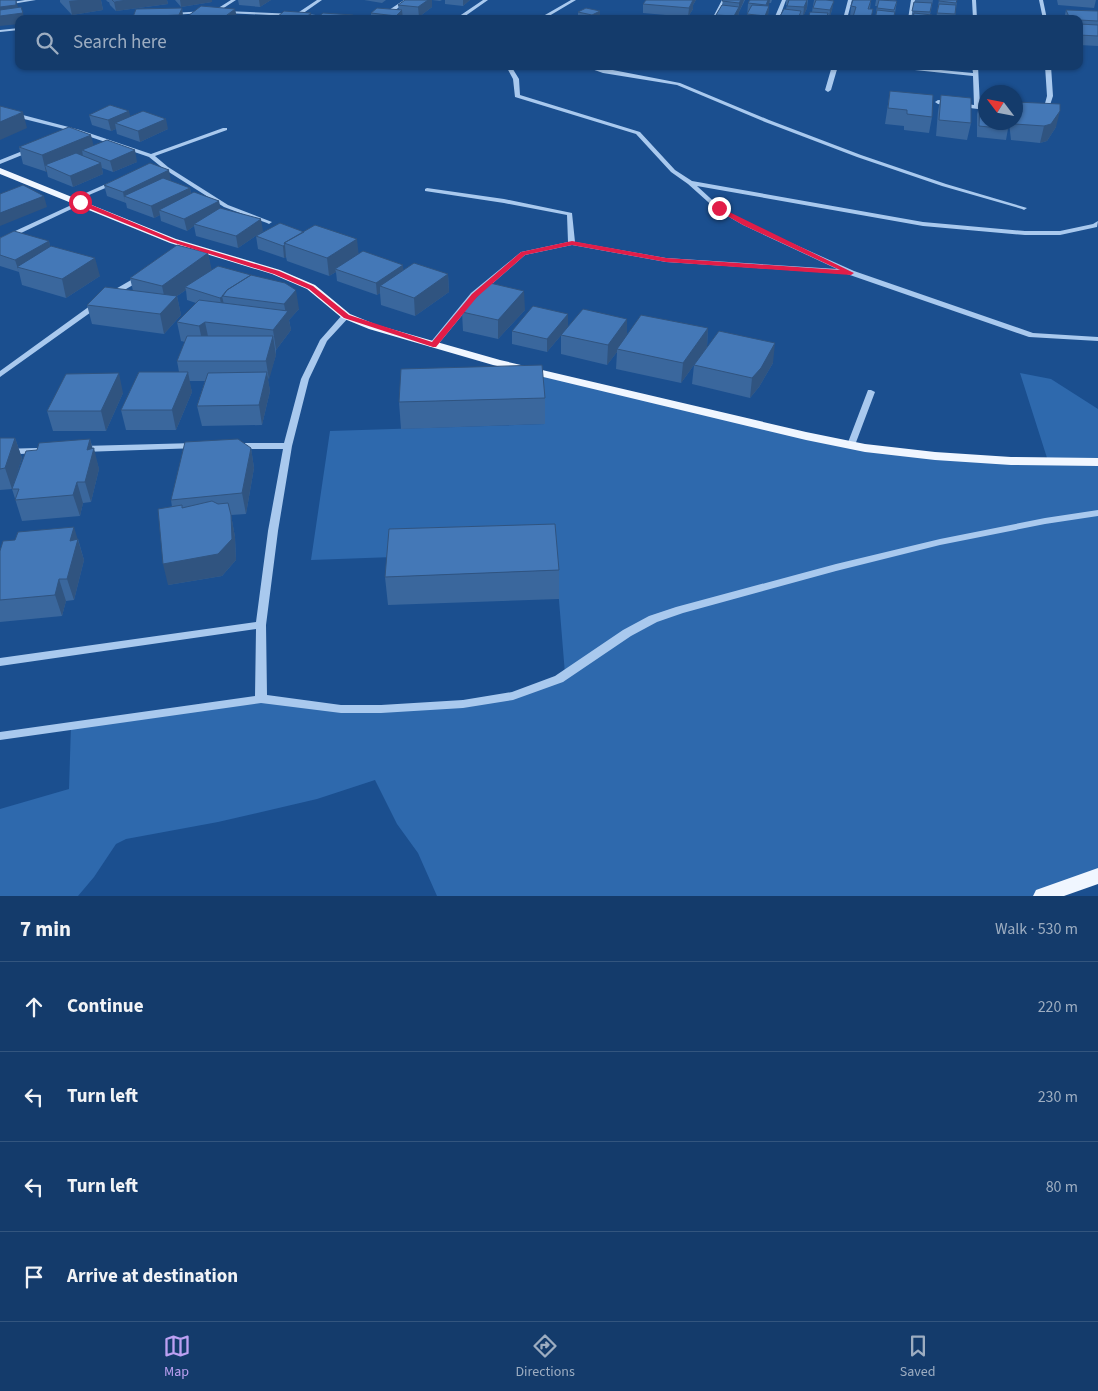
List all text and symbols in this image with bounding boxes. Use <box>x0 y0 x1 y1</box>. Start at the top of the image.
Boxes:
search box <box>15 15 1083 70</box>
icon: search <box>33 29 61 57</box>
text: Search here <box>73 29 167 56</box>
north arrow <box>978 85 1023 130</box>
route start <box>69 191 92 214</box>
route end <box>708 197 731 220</box>
text: 7 min <box>20 914 71 944</box>
text: Walk · 530 m <box>995 918 1078 940</box>
icon: ahead <box>20 993 48 1021</box>
text: Continue <box>67 993 144 1020</box>
text: 220 m <box>1038 996 1078 1018</box>
icon: left <box>20 1083 48 1111</box>
text: Turn left <box>67 1083 138 1110</box>
text: 230 m <box>1038 1086 1078 1108</box>
icon: left <box>20 1173 48 1201</box>
text: Turn left <box>67 1173 138 1200</box>
text: 80 m <box>1046 1176 1078 1198</box>
icon: arrive <box>20 1263 48 1291</box>
text: Arrive at destination <box>67 1263 238 1290</box>
tab: Map <box>163 1332 191 1382</box>
tab: Directions <box>516 1332 575 1382</box>
tab: Saved <box>900 1332 935 1382</box>

